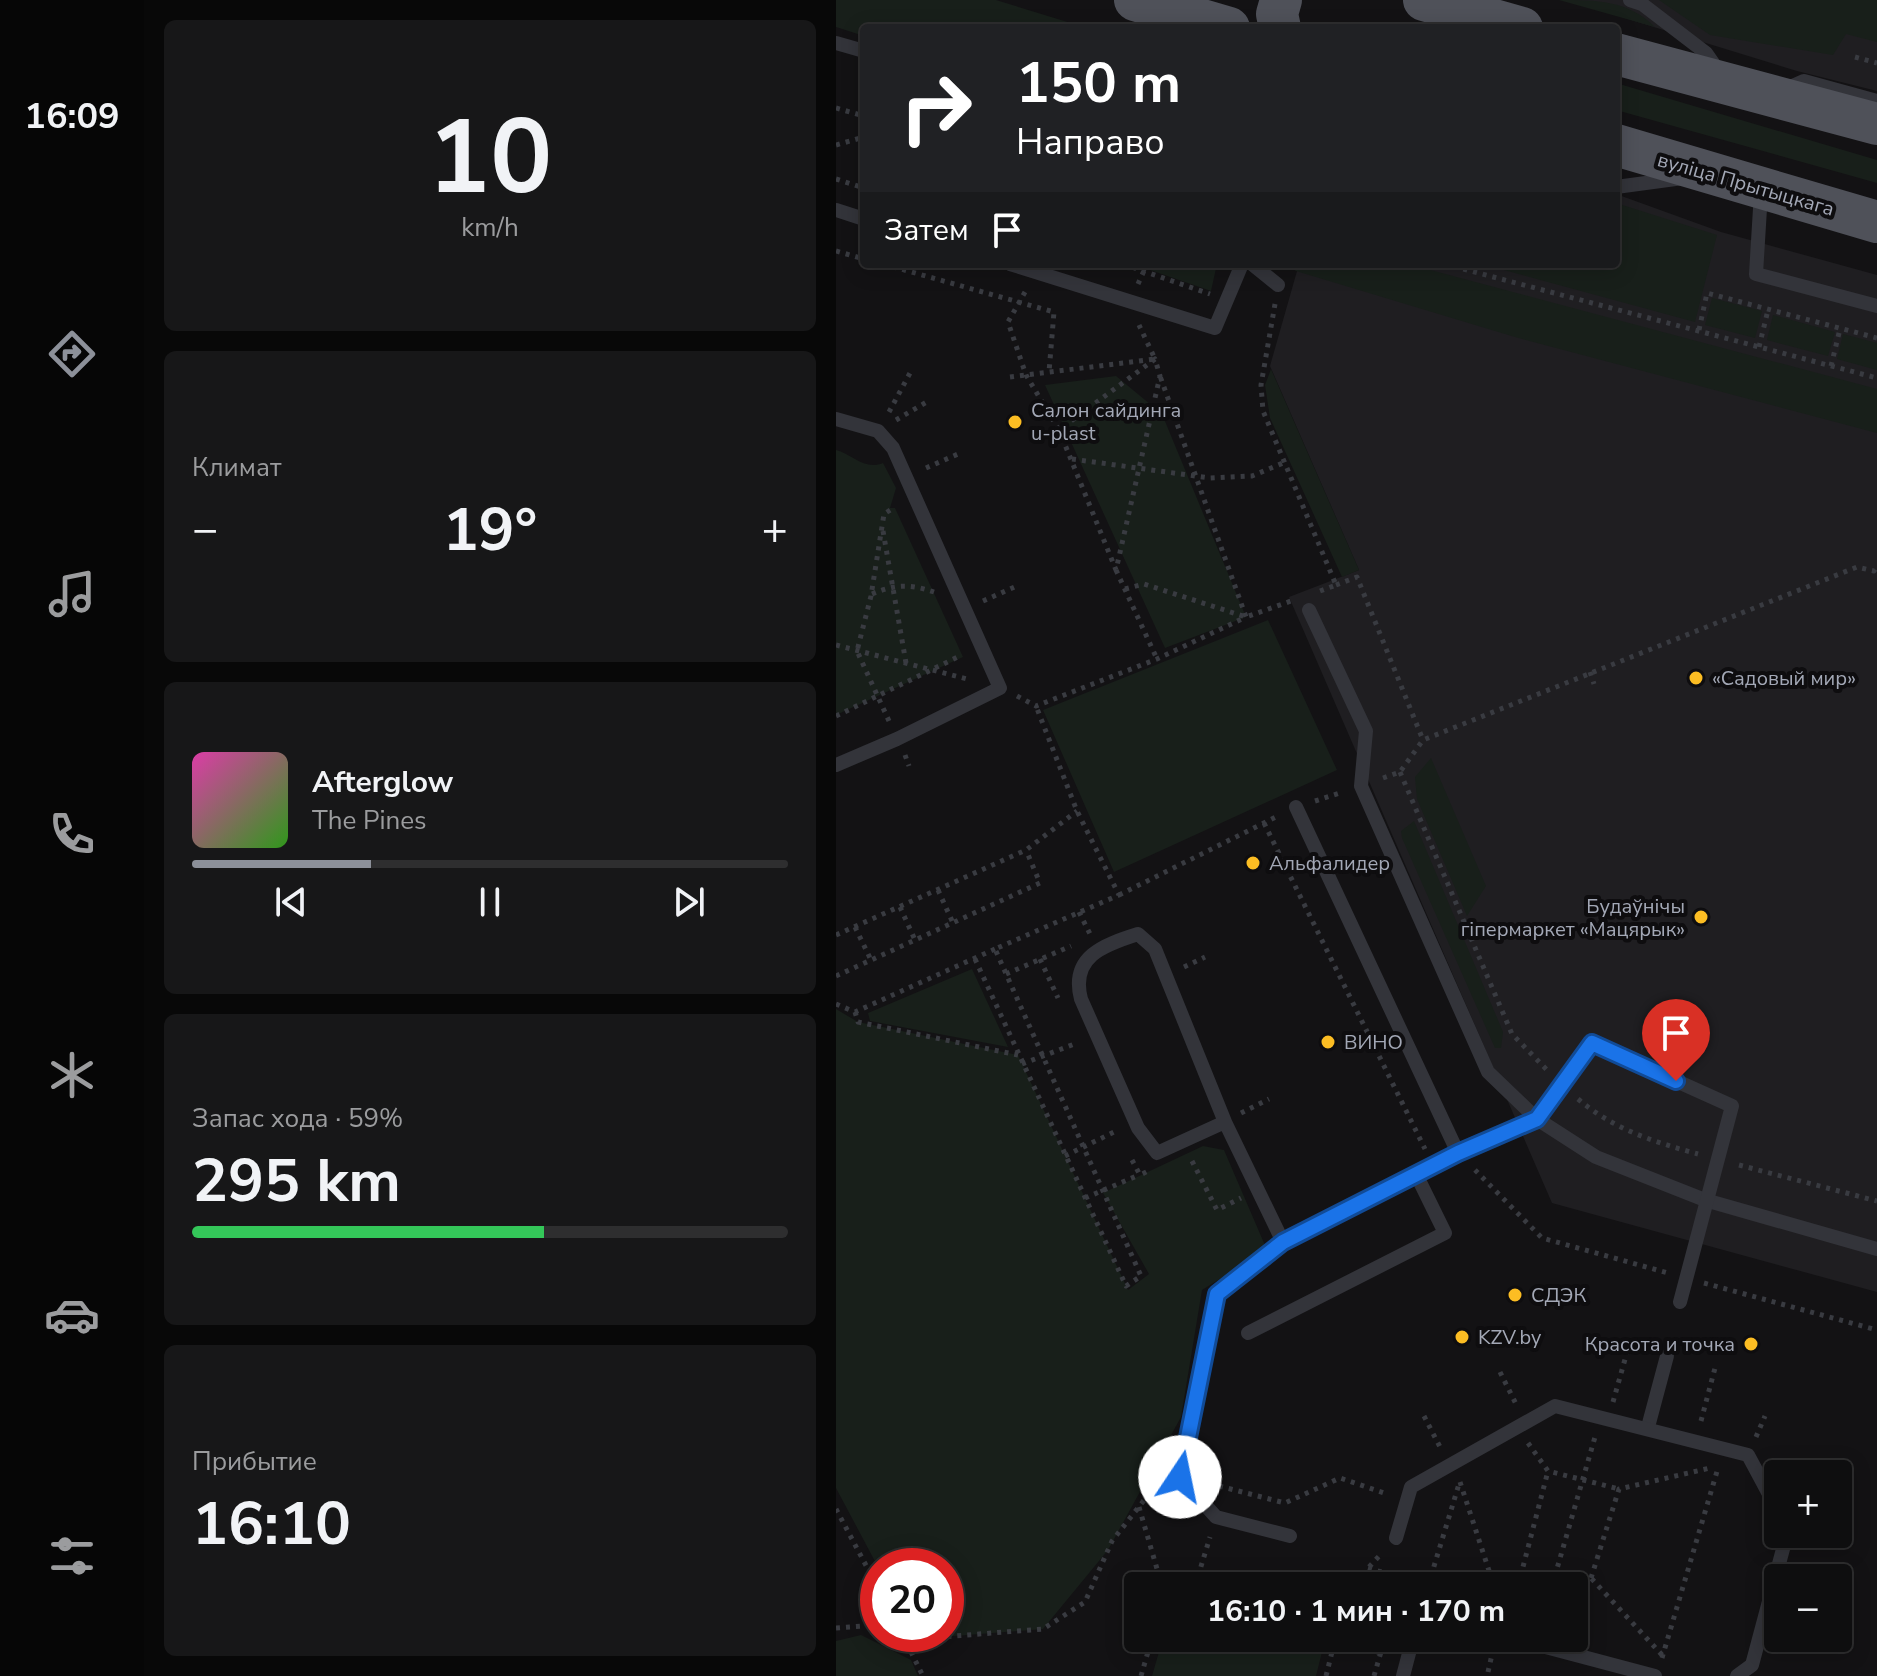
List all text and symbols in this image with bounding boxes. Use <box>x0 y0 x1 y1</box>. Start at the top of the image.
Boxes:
text: 150 m <box>1016 45 1181 122</box>
icon: right <box>884 56 988 160</box>
text: 10 <box>428 87 552 229</box>
text: 16:09 <box>24 92 120 141</box>
text: Направо <box>1016 118 1165 167</box>
street label: вуліца Прытыцкага <box>1654 146 1837 223</box>
icon: arrive <box>985 208 1029 252</box>
text: km/h <box>461 210 519 245</box>
text: Затем <box>884 210 969 251</box>
icon: directions <box>44 326 100 382</box>
place label: Салон сайдинга u-plast <box>1031 397 1181 447</box>
marker: Салон сайдинга u-plast <box>1006 413 1024 431</box>
text: Климат <box>192 450 281 485</box>
text: 19° <box>443 489 537 571</box>
text: − <box>192 500 218 560</box>
text: + <box>762 500 788 560</box>
icon: music <box>44 566 100 622</box>
place label: «Садовый мир» <box>1712 665 1856 692</box>
marker: «Садовый мир» <box>1687 669 1705 687</box>
text: Afterglow <box>312 762 453 803</box>
text: The Pines <box>312 803 427 838</box>
icon: phone <box>44 806 100 862</box>
place label: Альфалидер <box>1269 850 1390 877</box>
marker: Альфалидер <box>1244 854 1262 872</box>
icon: previous <box>269 880 313 924</box>
icon: pause <box>468 880 512 924</box>
icon: next <box>667 880 711 924</box>
place label: Будаўнічы гіпермаркет «Мацярык» <box>1461 893 1685 943</box>
marker: Будаўнічы гіпермаркет «Мацярык» <box>1692 908 1710 926</box>
pin <box>1642 999 1710 1081</box>
icon: arrive <box>1654 1011 1698 1055</box>
place label: ВИНО <box>1344 1029 1403 1056</box>
marker: ВИНО <box>1319 1033 1337 1051</box>
icon: climate <box>44 1047 100 1103</box>
text: Запас хода · 59% <box>192 1101 403 1136</box>
text: 295 km <box>192 1140 401 1222</box>
place label: СДЭК <box>1531 1282 1586 1309</box>
marker: СДЭК <box>1506 1286 1524 1304</box>
icon: car <box>44 1287 100 1343</box>
place label: KZV.by <box>1478 1324 1542 1351</box>
marker: KZV.by <box>1453 1328 1471 1346</box>
place label: Красота и точка <box>1585 1331 1735 1358</box>
marker: Красота и точка <box>1742 1335 1760 1353</box>
position arrow <box>1138 1435 1222 1519</box>
text: Прибытие <box>192 1444 317 1479</box>
map controls <box>1764 1460 1852 1652</box>
button: + <box>1764 1460 1852 1548</box>
text: 16:10 <box>192 1483 351 1565</box>
icon: filters <box>44 1528 100 1584</box>
speed limit sign: 20 <box>860 1548 964 1652</box>
button: − <box>1764 1564 1852 1652</box>
text: 16:10 · 1 мин · 170 m <box>1207 1591 1505 1632</box>

